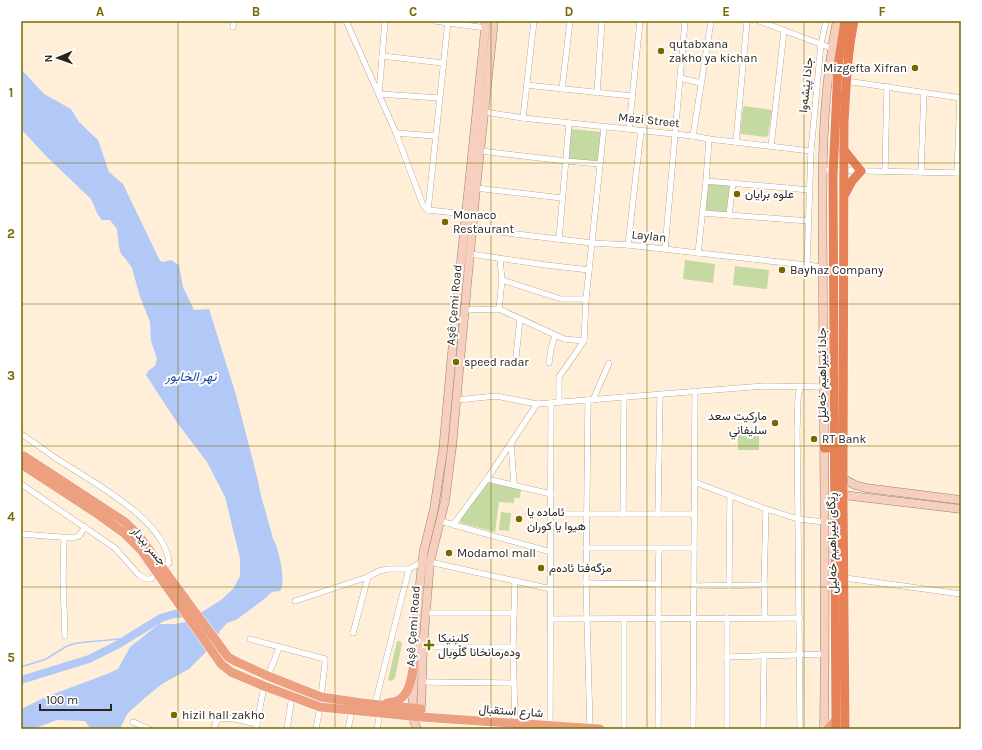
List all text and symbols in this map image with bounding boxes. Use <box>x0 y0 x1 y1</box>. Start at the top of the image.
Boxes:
text: A <box>96 4 104 19</box>
text: B <box>252 4 260 19</box>
text: C <box>409 4 417 19</box>
text: D <box>565 4 574 19</box>
text: E <box>722 4 730 19</box>
text: F <box>878 4 886 19</box>
place label: qutabxana zakho ya kichan <box>669 37 757 65</box>
north arrow <box>38 38 78 78</box>
marker: qutabxana zakho ya kichan <box>656 46 666 56</box>
text: N <box>42 54 55 63</box>
street label: جادا پێشەوا <box>796 57 817 113</box>
place label: Mizgefta Xifran <box>823 61 907 75</box>
marker: Mizgefta Xifran <box>910 63 920 73</box>
text: 1 <box>9 85 13 100</box>
street label: Mazi Street <box>618 110 681 130</box>
place label: علوه برايان <box>745 187 794 202</box>
marker: علوه برايان <box>732 189 742 199</box>
place label: Monaco Restaurant <box>453 208 514 236</box>
marker: Monaco Restaurant <box>440 217 450 227</box>
text: 2 <box>7 226 15 241</box>
street label: Laylan <box>631 227 667 245</box>
place label: Bayhaz Company <box>790 263 884 277</box>
street label: Aşê Çemi Road <box>443 264 465 346</box>
marker: Bayhaz Company <box>777 265 787 275</box>
street label: جادا ئیبراهیم خەلیل <box>815 327 830 423</box>
place label: speed radar <box>464 355 529 369</box>
marker: speed radar <box>451 357 461 367</box>
text: 3 <box>7 368 15 383</box>
water label: نهر الخابور <box>164 369 218 385</box>
place label: ماركيت سعد سليفاني <box>708 409 767 440</box>
marker: ماركيت سعد سليفاني <box>770 418 780 428</box>
place label: RT Bank <box>822 432 867 446</box>
marker: RT Bank <box>809 434 819 444</box>
street label: ڕێگای ئیبراهیم خەلیل <box>824 492 843 594</box>
place label: ئاماده یا هیوا یا کوران <box>527 505 586 534</box>
text: 4 <box>7 509 15 524</box>
marker: ئاماده یا هیوا یا کوران <box>514 514 524 524</box>
street label: جسر بيدار <box>127 523 169 569</box>
place label: Modamol mall <box>457 546 536 560</box>
marker: Modamol mall <box>444 548 454 558</box>
place label: مزگەفتا ئادەم <box>549 561 612 576</box>
marker: مزگەفتا ئادەم <box>536 563 546 573</box>
street label: Aşê Çemi Road <box>403 585 423 667</box>
place label: کلینیکا ودەرمانخانا گڵوبال <box>438 631 520 660</box>
marker: کلینیکا ودەرمانخانا گڵوبال <box>423 639 435 651</box>
text: 5 <box>7 650 15 665</box>
scale bar <box>40 686 111 712</box>
text: 100 m <box>46 693 78 707</box>
street label: شارع استقبال <box>478 702 544 722</box>
place label: hizil hall zakho <box>182 708 265 722</box>
marker: hizil hall zakho <box>169 710 179 720</box>

